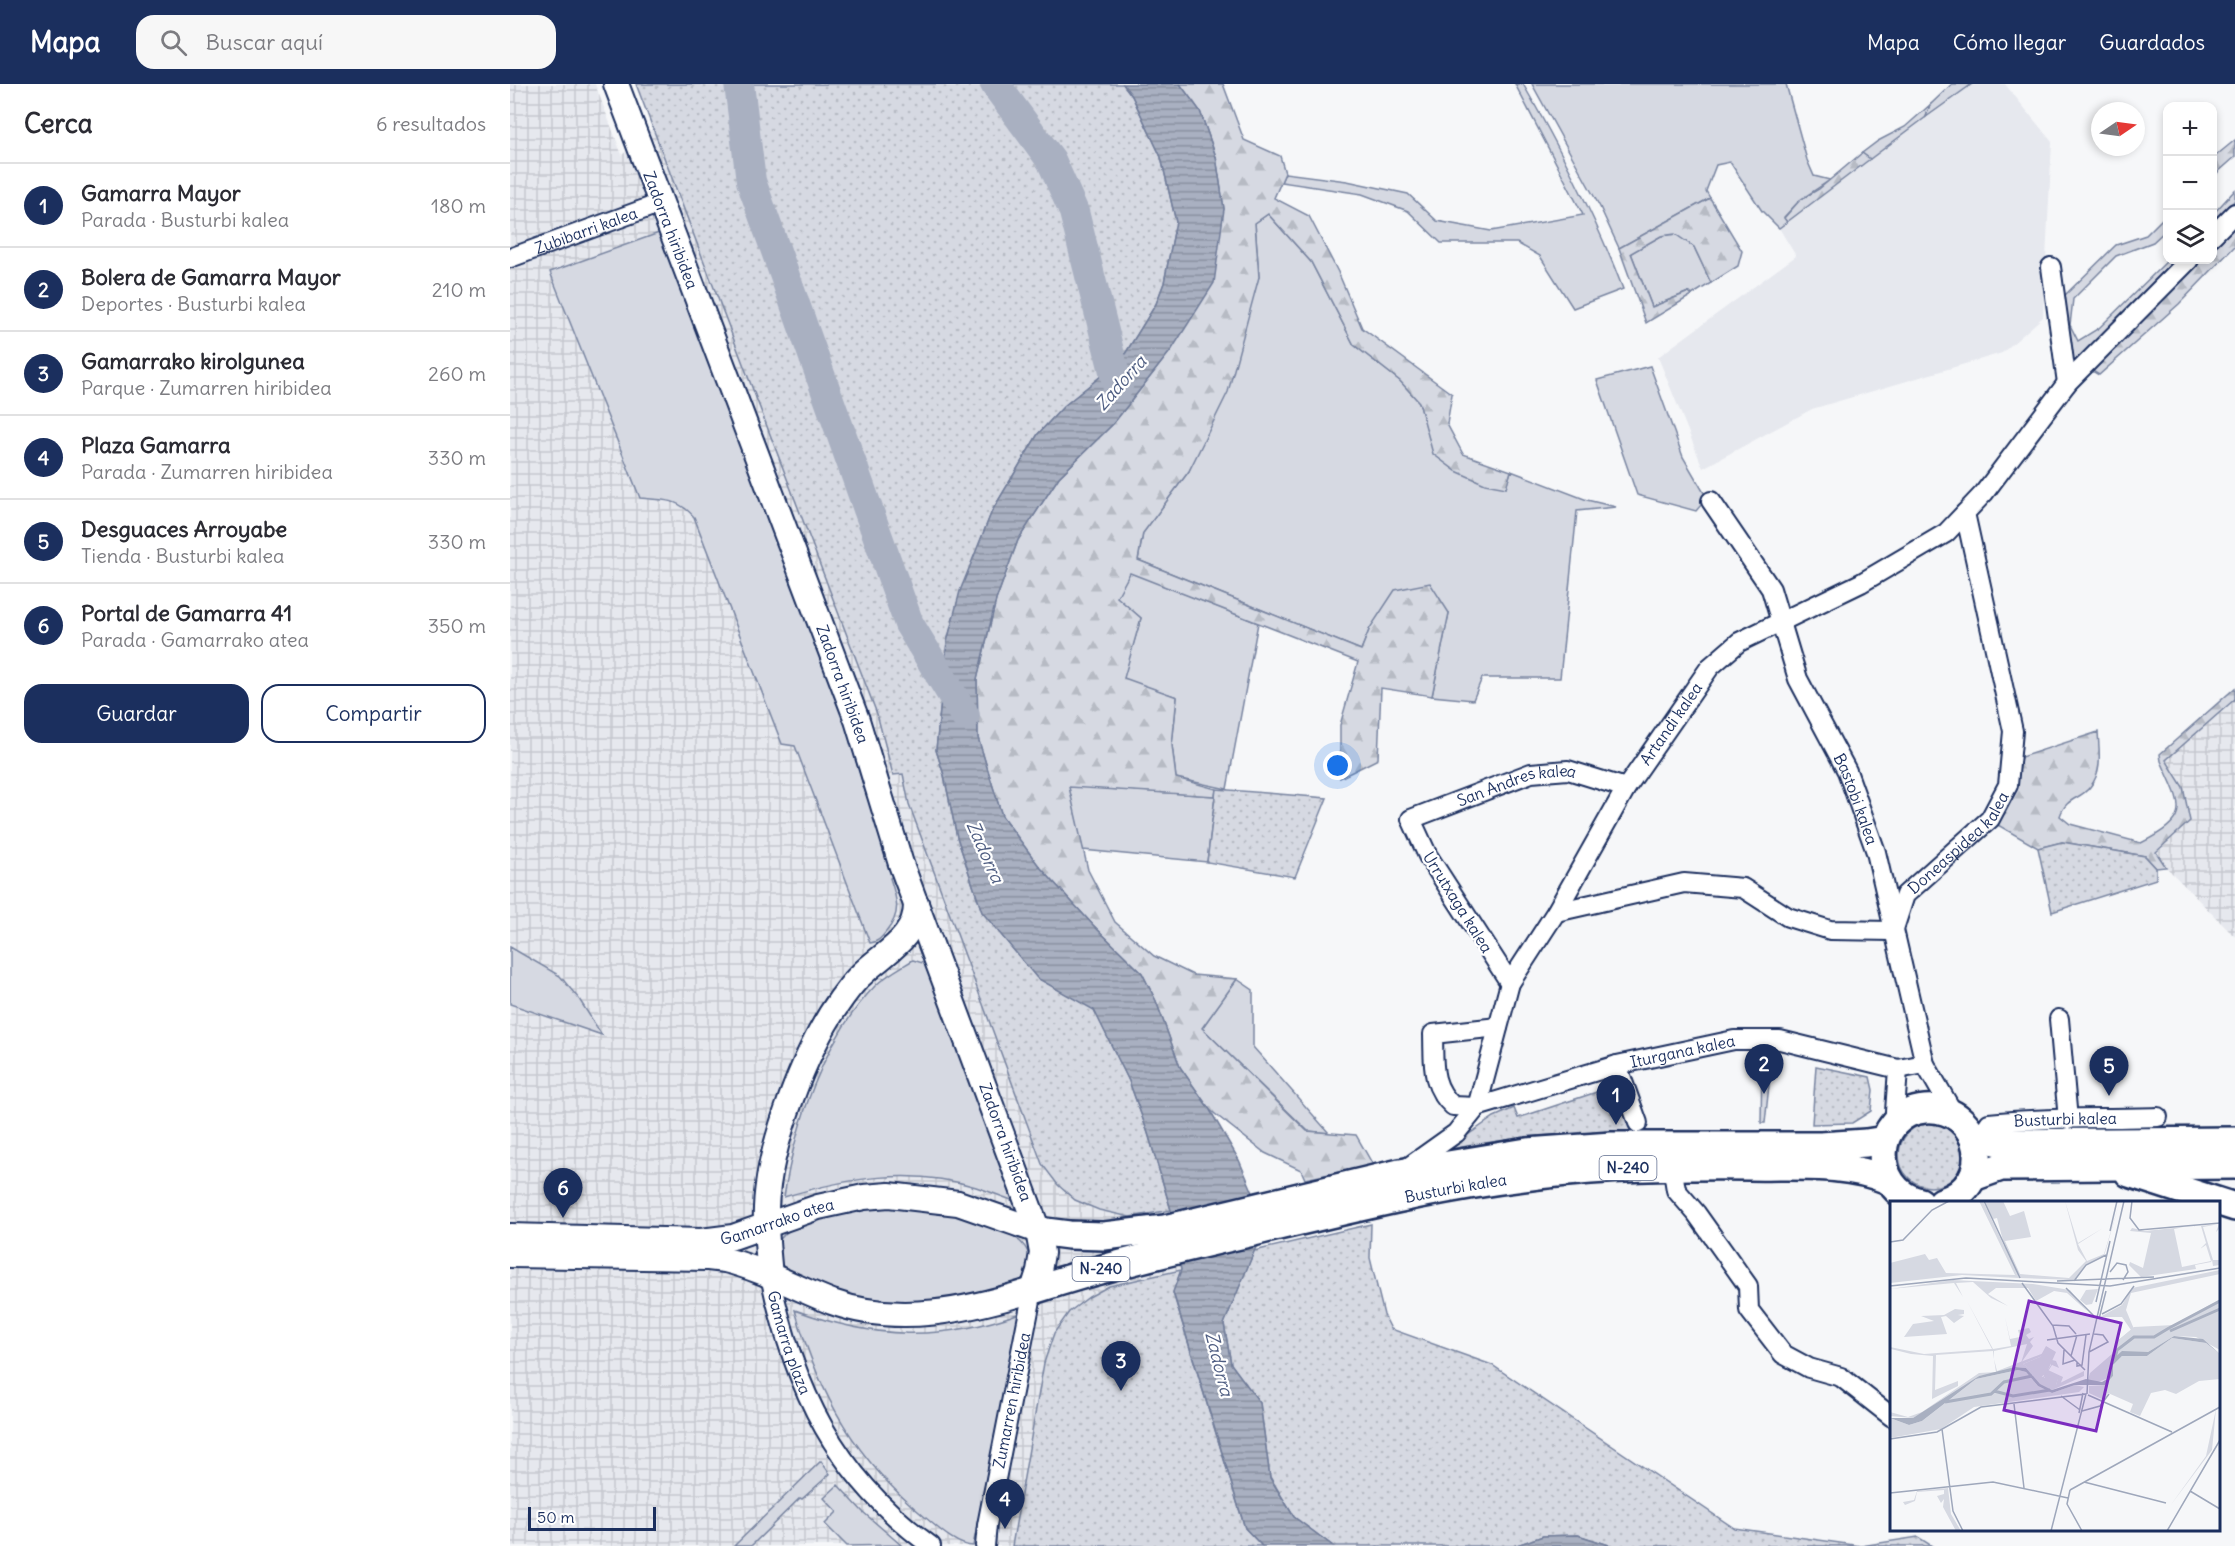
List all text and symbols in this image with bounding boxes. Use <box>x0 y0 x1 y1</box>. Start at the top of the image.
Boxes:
search box <box>136 15 556 69</box>
text: Mapa <box>30 24 100 60</box>
icon: search <box>157 26 190 59</box>
text: Buscar aquí <box>205 28 323 56</box>
text: Mapa <box>1867 29 1920 56</box>
text: Cómo llegar <box>1953 29 2066 56</box>
text: Guardados <box>2099 29 2205 56</box>
north arrow <box>2091 102 2145 156</box>
map controls <box>2163 102 2217 264</box>
button: + <box>2163 102 2217 156</box>
text: Cerca <box>24 107 93 140</box>
text: 6 resultados <box>376 111 486 136</box>
button: − <box>2163 156 2217 210</box>
street label: Zadorra hiribidea <box>639 168 703 292</box>
text: Gamarra Mayor <box>81 179 241 207</box>
text: 1 <box>40 193 47 218</box>
text: 180 m <box>431 193 486 218</box>
street label: Zubibarri kalea <box>532 202 640 258</box>
text: Parada · Busturbi kalea <box>81 207 289 232</box>
button: layers <box>2163 210 2217 264</box>
text: Bolera de Gamarra Mayor <box>81 263 341 291</box>
text: 2 <box>38 277 49 302</box>
text: 210 m <box>432 277 486 302</box>
text: Deportes · Busturbi kalea <box>81 291 306 316</box>
text: Gamarrako kirolgunea <box>81 347 305 375</box>
water label: Zadorra <box>1090 349 1152 415</box>
text: 3 <box>38 361 49 386</box>
text: 260 m <box>428 361 486 386</box>
text: Parque · Zumarren hiribidea <box>81 375 332 400</box>
text: Plaza Gamarra <box>81 431 230 459</box>
text: 4 <box>38 445 49 470</box>
text: 330 m <box>428 445 486 470</box>
text: Parada · Zumarren hiribidea <box>81 459 333 484</box>
text: Desguaces Arroyabe <box>81 515 287 543</box>
text: 5 <box>38 529 49 554</box>
text: 330 m <box>428 529 486 554</box>
text: Tienda · Busturbi kalea <box>81 543 284 568</box>
text: Portal de Gamarra 41 <box>81 599 292 627</box>
text: 6 <box>38 613 49 638</box>
text: 350 m <box>428 613 486 638</box>
street label: Zadorra hiribidea <box>812 622 874 746</box>
text: Parada · Gamarrako atea <box>81 627 309 652</box>
street label: Artandi kalea <box>1635 678 1706 769</box>
button: Guardar <box>24 684 249 743</box>
button: Compartir <box>261 684 486 743</box>
street label: Bastobi kalea <box>1829 750 1882 847</box>
your location <box>1323 751 1352 780</box>
street label: San Andres kalea <box>1454 760 1579 810</box>
street label: Doneaspidea kalea <box>1903 788 2013 898</box>
water label: Zadorra <box>962 817 1010 888</box>
street label: Urrutxaga kalea <box>1419 848 1497 956</box>
street label: Iturgana kalea <box>1628 1030 1737 1072</box>
pin: 2 <box>1744 1044 1784 1094</box>
pin: 5 <box>2090 1046 2128 1096</box>
pin: 1 <box>1596 1076 1636 1125</box>
street label: Zadorra hiribidea <box>975 1080 1037 1204</box>
street label: Busturbi kalea <box>2013 1108 2117 1131</box>
road number: N-240 <box>1600 1156 1656 1180</box>
pin: 6 <box>544 1168 582 1218</box>
street label: Busturbi kalea <box>1403 1169 1508 1207</box>
street label: Gamarrako atea <box>719 1194 836 1249</box>
inset map <box>1890 1201 2220 1531</box>
road number: N-240 <box>1072 1257 1130 1281</box>
street label: Gamarra plaza <box>764 1288 816 1397</box>
water label: Zadorra <box>1200 1329 1239 1400</box>
street label: Zumarren hiribidea <box>988 1331 1034 1470</box>
pin: 3 <box>1102 1342 1140 1391</box>
pin: 4 <box>986 1480 1024 1529</box>
scale bar <box>528 1504 656 1532</box>
text: 50 m <box>537 1507 575 1527</box>

